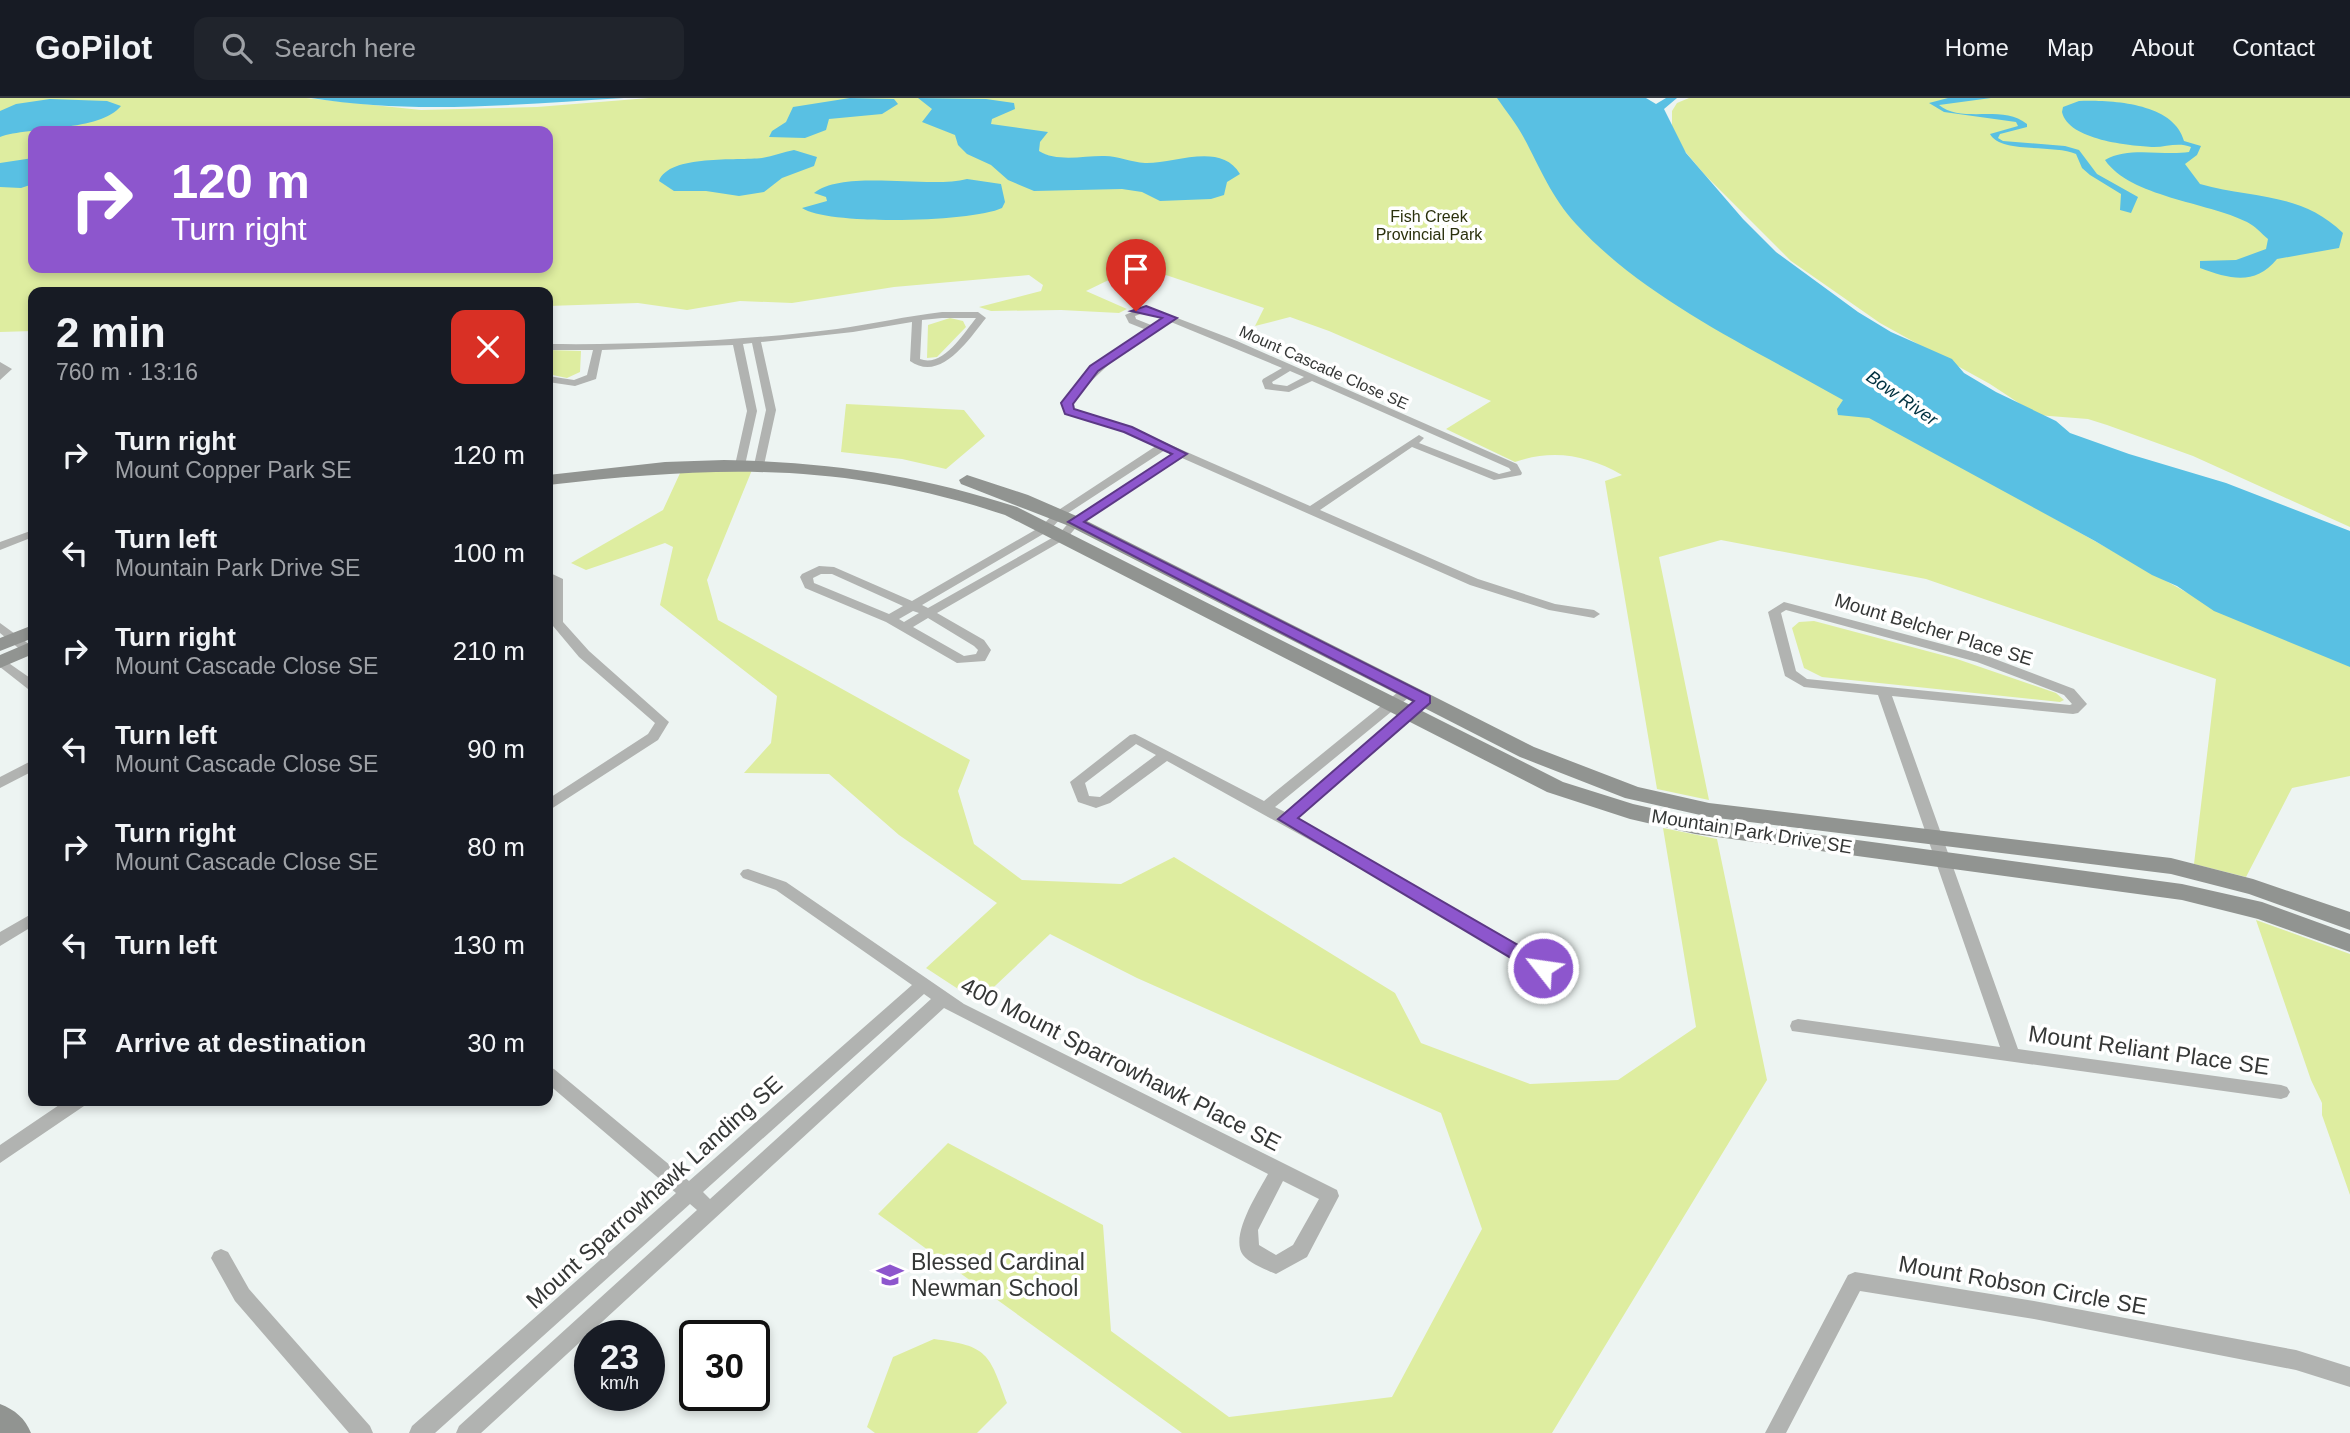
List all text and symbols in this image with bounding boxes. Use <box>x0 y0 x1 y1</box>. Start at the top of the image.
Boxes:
search box <box>194 17 684 80</box>
text: GoPilot <box>35 29 152 66</box>
icon: search <box>218 29 256 67</box>
text: Search here <box>274 33 416 63</box>
text: Home <box>1945 34 2009 61</box>
text: Map <box>2047 34 2094 61</box>
text: About <box>2132 34 2194 61</box>
text: Contact <box>2232 34 2315 61</box>
icon: right <box>56 154 147 245</box>
text: 120 m <box>171 154 310 208</box>
park label: Fish Creek Provincial Park <box>1376 208 1483 243</box>
text: Turn right <box>171 211 307 247</box>
pin <box>1106 239 1166 311</box>
icon: arrive <box>1117 250 1155 288</box>
text: 2 min <box>56 309 166 356</box>
button: close <box>451 310 525 384</box>
street label: Mount Cascade Close SE <box>1237 322 1411 412</box>
text: 760 m · 13:16 <box>56 359 198 385</box>
water label: Bow River <box>1863 366 1942 430</box>
text: Turn right <box>115 426 236 456</box>
icon: right <box>56 436 94 474</box>
text: 120 m <box>453 440 525 470</box>
text: Mount Copper Park SE <box>115 457 352 483</box>
text: Turn left <box>115 524 217 554</box>
icon: left <box>56 534 94 572</box>
text: 100 m <box>453 538 525 568</box>
text: Mountain Park Drive SE <box>115 555 360 581</box>
street label: Mount Belcher Place SE <box>1832 589 2035 670</box>
text: Turn right <box>115 622 236 652</box>
icon: right <box>56 632 94 670</box>
text: 210 m <box>453 636 525 666</box>
text: Mount Cascade Close SE <box>115 653 378 679</box>
text: Turn left <box>115 720 217 750</box>
icon: left <box>56 730 94 768</box>
text: 90 m <box>467 734 525 764</box>
text: Mount Cascade Close SE <box>115 751 378 777</box>
street label: Mountain Park Drive SE <box>1650 805 1854 858</box>
text: Turn right <box>115 818 236 848</box>
icon: right <box>56 828 94 866</box>
text: 80 m <box>467 832 525 862</box>
text: Mount Cascade Close SE <box>115 849 378 875</box>
icon: left <box>56 926 94 964</box>
text: Turn left <box>115 930 217 960</box>
text: 130 m <box>453 930 525 960</box>
position arrow <box>1506 931 1580 1005</box>
street label: 400 Mount Sparrowhawk Place SE <box>957 972 1285 1156</box>
street label: Mount Reliant Place SE <box>2027 1020 2271 1080</box>
icon: arrive <box>56 1024 94 1062</box>
text: Arrive at destination <box>115 1028 366 1058</box>
text: 30 m <box>467 1028 525 1058</box>
street label: Mount Sparrowhawk Landing SE <box>521 1070 787 1314</box>
place label: Blessed Cardinal Newman School <box>911 1249 1085 1301</box>
street label: Mount Robson Circle SE <box>1897 1250 2149 1320</box>
school or university icon: Blessed Cardinal Newman School <box>875 1260 905 1290</box>
speed limit sign: 30 <box>679 1320 770 1411</box>
text: 23 <box>600 1337 639 1376</box>
text: km/h <box>600 1373 639 1393</box>

